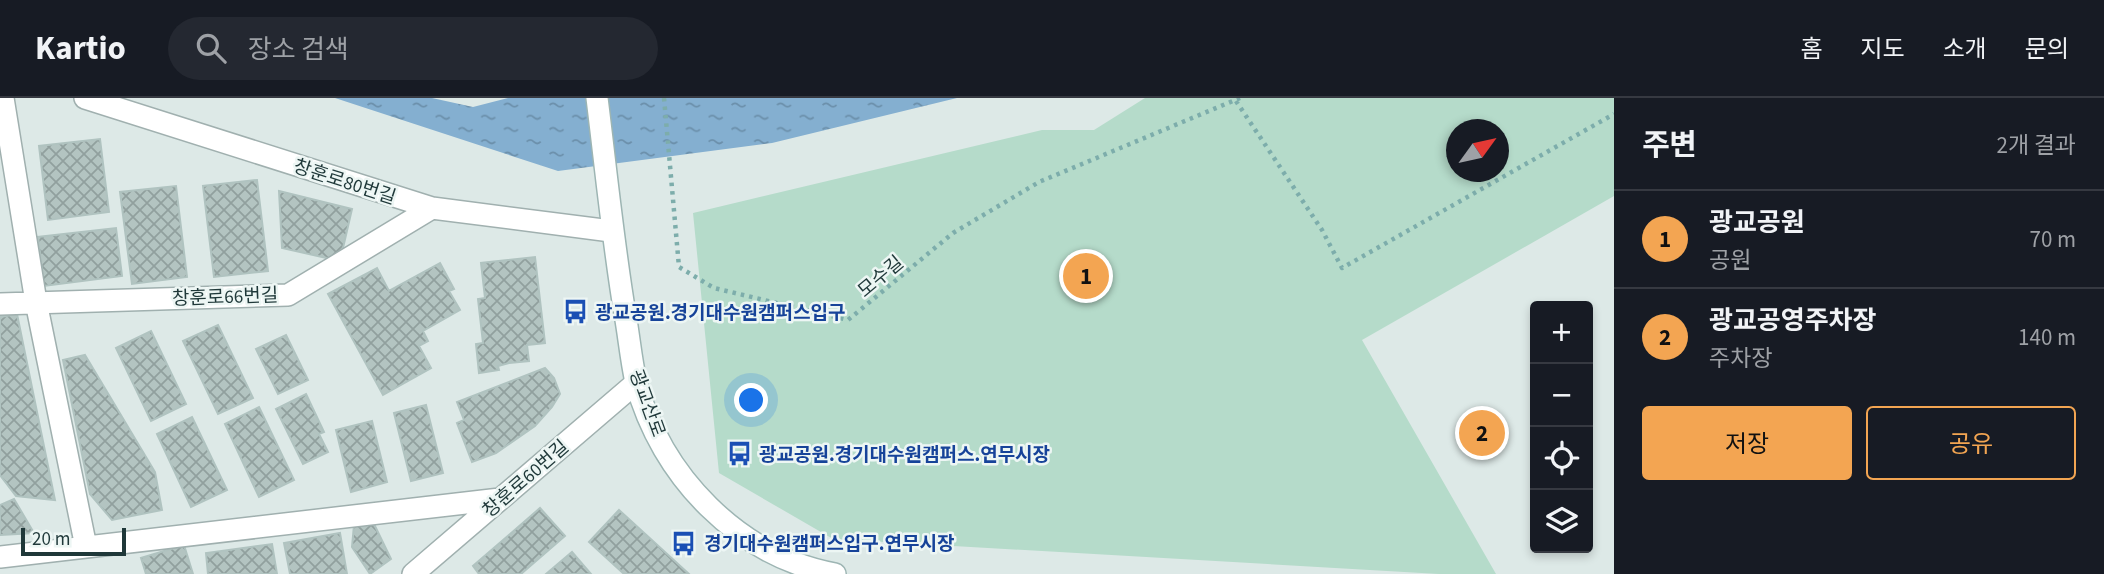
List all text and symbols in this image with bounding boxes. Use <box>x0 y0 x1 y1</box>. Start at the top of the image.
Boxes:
search box <box>168 17 658 80</box>
text: Kartio <box>35 25 126 72</box>
icon: search <box>192 29 230 67</box>
text: 장소 검색 <box>248 31 349 68</box>
text: 홈 <box>1800 32 1822 67</box>
text: 지도 <box>1860 32 1905 67</box>
text: 소개 <box>1943 32 1987 67</box>
text: 문의 <box>2025 32 2069 67</box>
north arrow <box>1446 119 1509 182</box>
text: 주변 <box>1642 124 1697 167</box>
text: 2개 결과 <box>1996 129 2076 162</box>
street label: 창훈로80번길 <box>290 153 399 212</box>
text: 광교공원 <box>1709 204 1805 241</box>
text: 1 <box>1659 223 1671 256</box>
text: 70 m <box>2029 223 2076 256</box>
text: 공원 <box>1709 244 1751 277</box>
street label: 모수길 <box>852 250 910 304</box>
pin: 1 <box>1063 250 1109 302</box>
street label: 창훈로66번길 <box>171 282 279 313</box>
bus stop icon: 광교공원.경기대수원캠퍼스입구 <box>561 298 589 326</box>
place label: 광교공원.경기대수원캠퍼스입구 <box>595 300 845 327</box>
map controls <box>1530 301 1593 553</box>
button: + <box>1530 301 1593 364</box>
text: 광교공영주차장 <box>1709 302 1876 339</box>
text: 2 <box>1659 321 1671 354</box>
text: 140 m <box>2018 321 2076 354</box>
text: 주차장 <box>1709 342 1772 375</box>
button: − <box>1530 364 1593 427</box>
street label: 광교산로 <box>622 366 671 441</box>
your location <box>734 383 768 417</box>
button: 저장 <box>1642 406 1852 480</box>
button: 공유 <box>1866 406 2076 480</box>
pin: 2 <box>1459 407 1505 459</box>
button: locate <box>1530 427 1593 490</box>
street label: 창훈로60번길 <box>477 434 575 524</box>
bus stop icon: 광교공원.경기대수원캠퍼스.연무시장 <box>725 440 753 468</box>
place label: 광교공원.경기대수원캠퍼스.연무시장 <box>759 442 1050 469</box>
button: layers <box>1530 490 1593 553</box>
scale bar <box>21 525 126 557</box>
text: 20 m <box>32 526 70 553</box>
bus stop icon: 경기대수원캠퍼스입구.연무시장 <box>670 529 698 557</box>
place label: 경기대수원캠퍼스입구.연무시장 <box>704 531 954 558</box>

